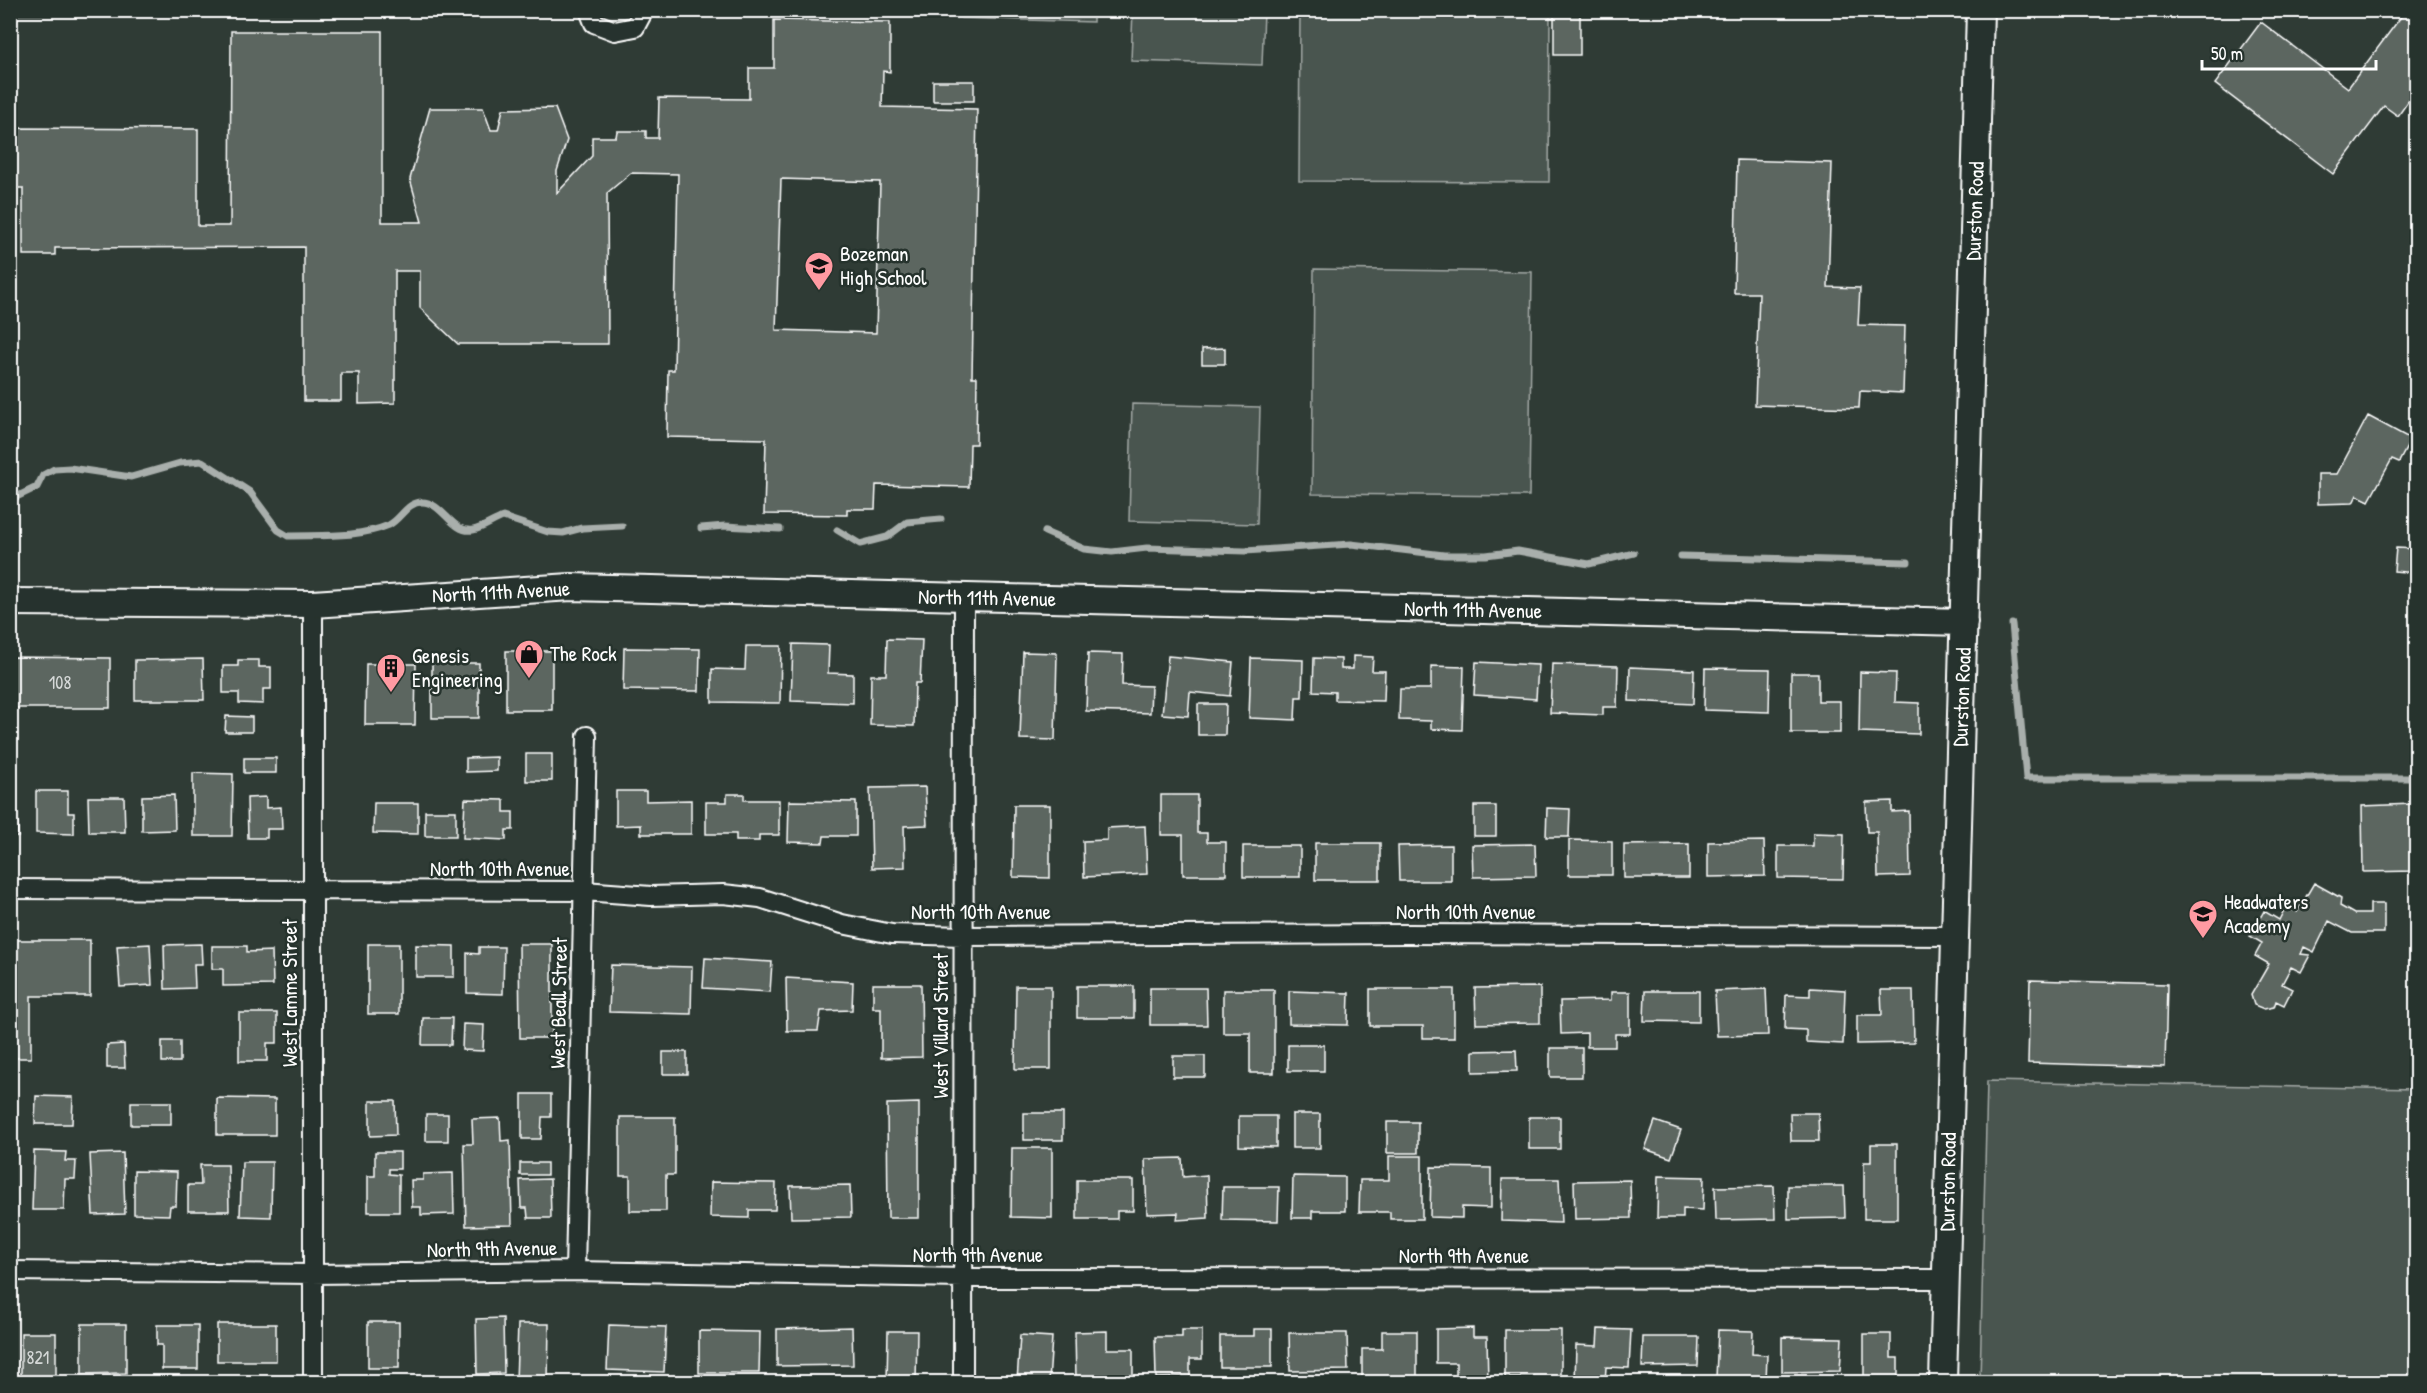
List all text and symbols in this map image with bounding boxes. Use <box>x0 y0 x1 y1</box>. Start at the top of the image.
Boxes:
scale bar <box>2202 33 2376 71</box>
text: 50 m <box>2211 41 2243 66</box>
street label: Durston Road <box>1958 161 1991 261</box>
place label: Bozeman High School <box>840 239 927 292</box>
school or university icon: Bozeman High School <box>803 250 835 292</box>
street label: North 11th Avenue <box>431 573 571 610</box>
street label: North 11th Avenue <box>918 582 1056 613</box>
street label: North 11th Avenue <box>1404 594 1542 625</box>
shop icon: The Rock <box>513 638 545 680</box>
place label: The Rock <box>550 639 617 668</box>
place label: Genesis Engineering <box>412 641 503 694</box>
street label: Durston Road <box>1945 647 1978 747</box>
building icon: Genesis Engineering <box>375 652 407 694</box>
house number: 108 <box>49 670 71 695</box>
street label: North 10th Avenue <box>430 854 570 883</box>
place label: Headwaters Academy <box>2224 887 2308 940</box>
street label: North 10th Avenue <box>911 897 1051 926</box>
street label: North 10th Avenue <box>1396 897 1536 926</box>
school or university icon: Headwaters Academy <box>2187 898 2219 940</box>
street label: West Lamme Street <box>275 918 304 1067</box>
street label: West Beall Street <box>543 936 574 1069</box>
street label: West Villard Street <box>926 953 955 1099</box>
street label: Durston Road <box>1932 1132 1963 1232</box>
street label: North 9th Avenue <box>427 1233 557 1264</box>
street label: North 9th Avenue <box>913 1240 1043 1269</box>
street label: North 9th Avenue <box>1399 1241 1529 1270</box>
house number: 821 <box>27 1345 49 1370</box>

